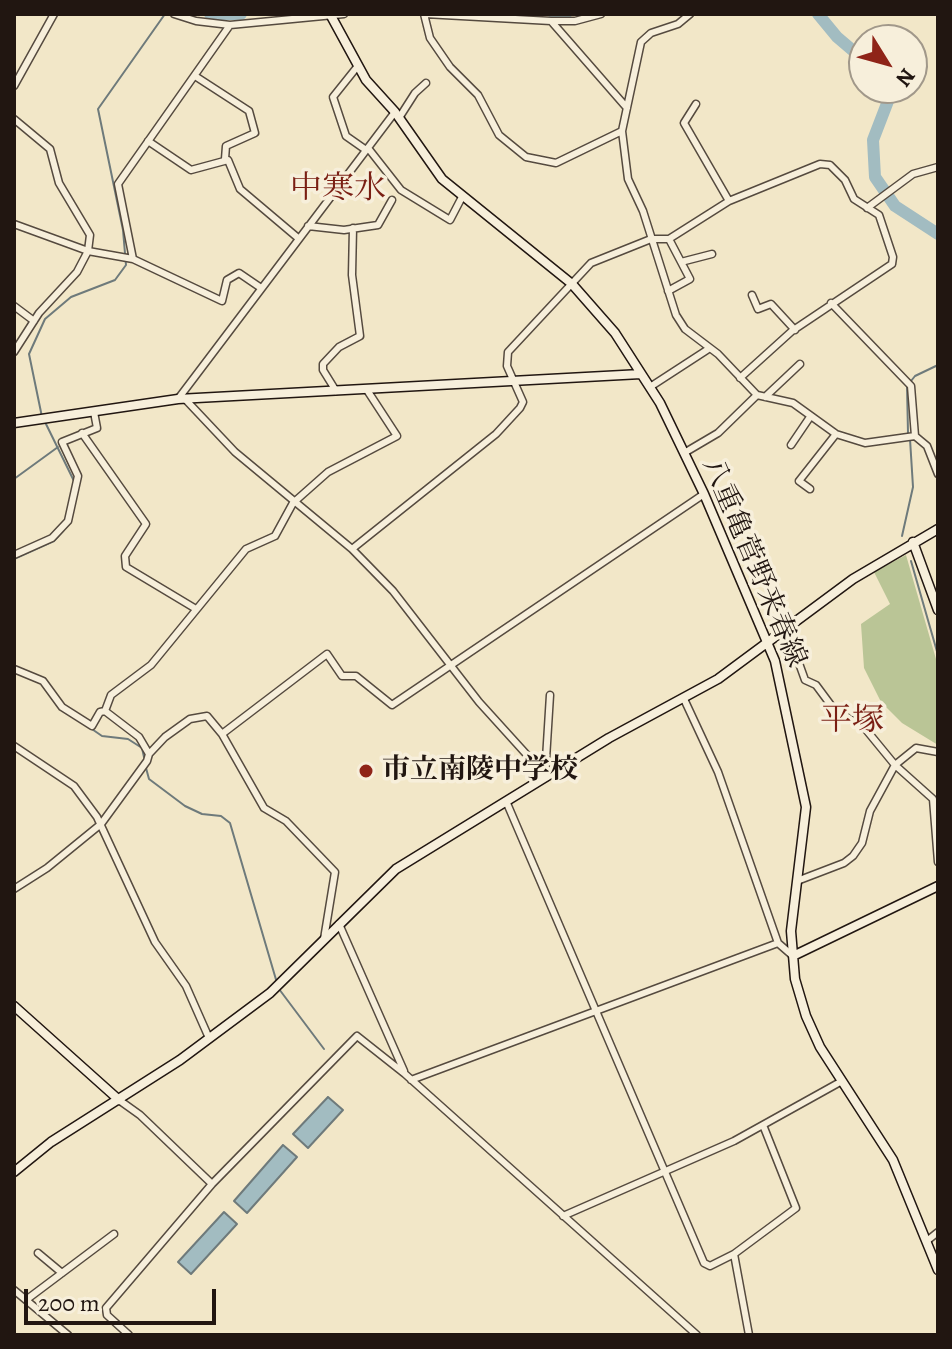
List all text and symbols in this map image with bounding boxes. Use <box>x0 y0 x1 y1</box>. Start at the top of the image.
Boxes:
north arrow <box>848 24 928 104</box>
text: N <box>889 62 922 93</box>
district label: 中寒水 <box>290 171 386 209</box>
street label: 八重亀菅野来春線 <box>694 453 812 673</box>
district label: 平塚 <box>820 703 884 741</box>
place label: 市立南陵中学校 <box>382 754 578 788</box>
marker: 市立南陵中学校 <box>357 762 375 780</box>
scale bar <box>28 1273 220 1323</box>
text: 200 m <box>38 1287 100 1319</box>

